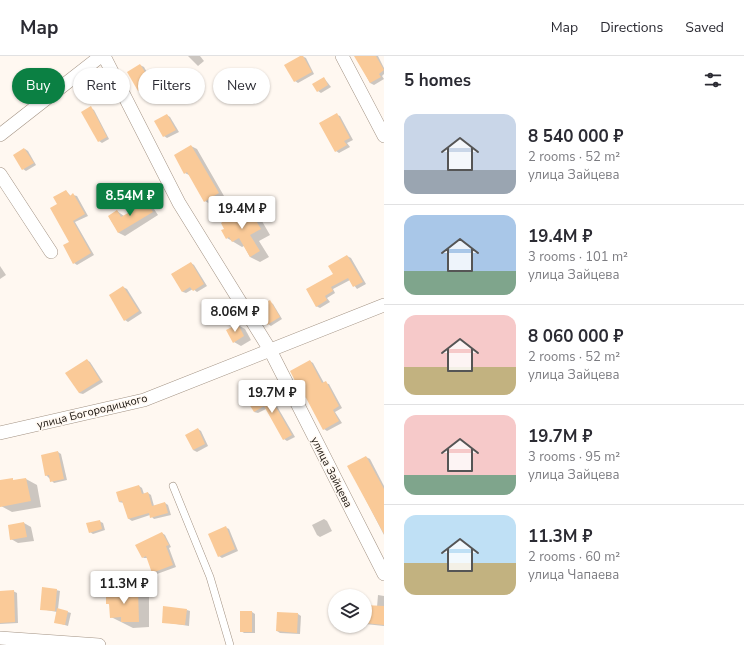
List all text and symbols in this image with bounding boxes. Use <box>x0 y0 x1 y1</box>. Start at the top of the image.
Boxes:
text: Map <box>20 15 58 41</box>
text: Map <box>551 18 578 37</box>
text: Directions <box>600 18 663 37</box>
text: Saved <box>685 18 724 37</box>
chip: Buy <box>12 68 65 104</box>
chip: Rent <box>73 68 130 104</box>
chip: Filters <box>138 68 205 104</box>
chip: New <box>213 68 270 104</box>
text: 5 homes <box>404 69 471 92</box>
icon: filters <box>702 69 724 91</box>
text: 8 540 000 ₽ <box>528 125 623 148</box>
icon: home <box>436 130 484 178</box>
text: 2 rooms · 52 m² <box>528 148 620 166</box>
text: улица Зайцева <box>528 166 619 184</box>
pin: 8.54M ₽ <box>93 183 167 217</box>
text: 8.54M ₽ <box>105 187 155 205</box>
pin: 19.4M ₽ <box>205 196 279 230</box>
text: 19.4M ₽ <box>217 200 267 218</box>
text: 19.4M ₽ <box>528 225 592 248</box>
icon: home <box>436 231 484 279</box>
text: 3 rooms · 101 m² <box>528 248 628 266</box>
text: улица Зайцева <box>528 266 619 284</box>
pin: 8.06M ₽ <box>198 299 272 333</box>
text: 8.06M ₽ <box>210 303 260 321</box>
text: 8 060 000 ₽ <box>528 325 623 348</box>
icon: home <box>436 331 484 379</box>
text: 2 rooms · 52 m² <box>528 348 620 366</box>
text: улица Зайцева <box>528 366 619 384</box>
pin: 19.7M ₽ <box>235 380 309 414</box>
text: 19.7M ₽ <box>247 384 297 402</box>
street label: улица Богородицкого <box>35 391 149 432</box>
text: 19.7M ₽ <box>528 425 592 448</box>
icon: home <box>436 431 484 479</box>
street label: улица Зайцева <box>307 434 356 510</box>
text: 3 rooms · 95 m² <box>528 448 620 466</box>
text: улица Зайцева <box>528 466 619 484</box>
text: 11.3M ₽ <box>528 525 592 548</box>
icon: home <box>436 531 484 579</box>
text: 2 rooms · 60 m² <box>528 548 620 566</box>
text: улица Чапаева <box>528 566 619 584</box>
pin: 11.3M ₽ <box>87 571 161 605</box>
text: 11.3M ₽ <box>99 575 149 593</box>
map controls <box>328 589 372 633</box>
button: layers <box>328 589 372 633</box>

